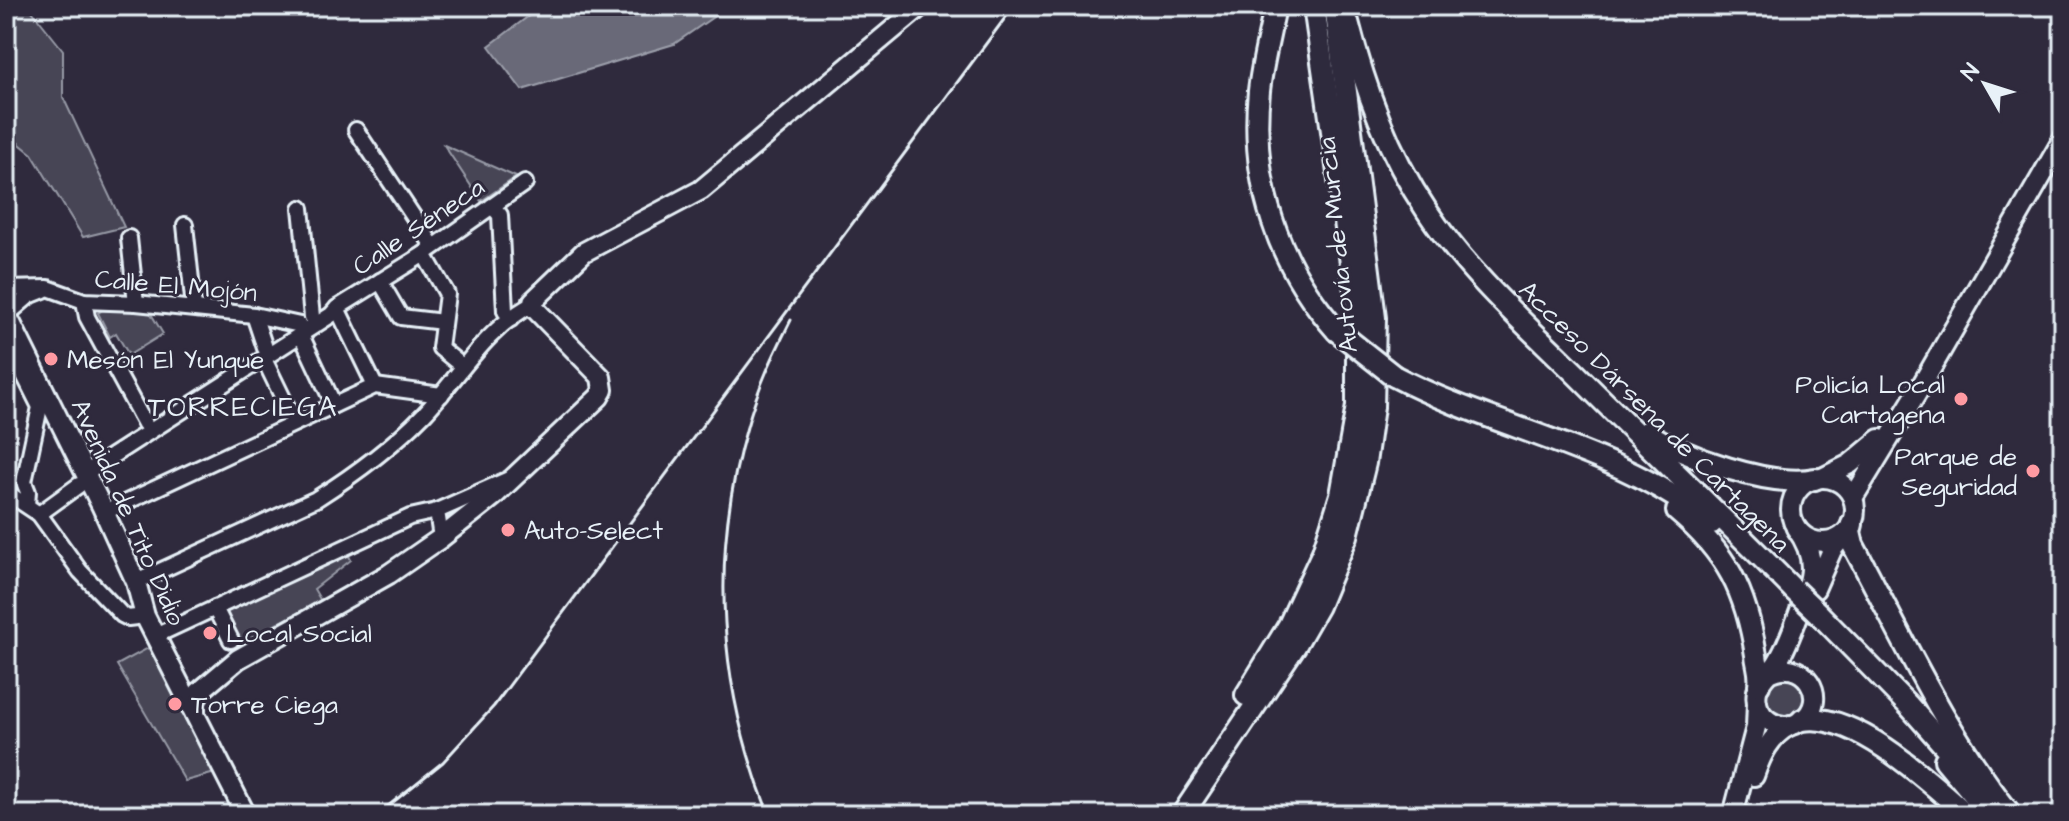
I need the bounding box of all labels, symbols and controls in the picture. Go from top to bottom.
north arrow [1945,44,2025,124]
text: N [1954,57,1987,87]
street label: Autovía de Murcia [1309,135,1367,354]
street label: Calle Séneca [346,169,492,284]
street label: Calle El Mojón [93,261,258,311]
street label: Acceso Dársena de Cartagena [1509,273,1798,562]
place label: Mesón El Yunque [67,342,264,378]
marker: Mesón El Yunque [42,350,60,368]
place label: Policía Local Cartagena [1795,367,1945,435]
district label: TORRECIEGA [148,388,338,427]
marker: Policía Local Cartagena [1952,390,1970,408]
street label: Avenida de Tito Didio [62,393,194,632]
place label: Parque de Seguridad [1894,439,2017,507]
marker: Parque de Seguridad [2024,462,2042,480]
place label: Auto-Select [524,513,663,549]
marker: Auto-Select [499,521,517,539]
place label: Local Social [226,616,372,652]
marker: Local Social [201,624,219,642]
place label: Torre Ciega [191,687,338,725]
marker: Torre Ciega [166,695,184,713]

